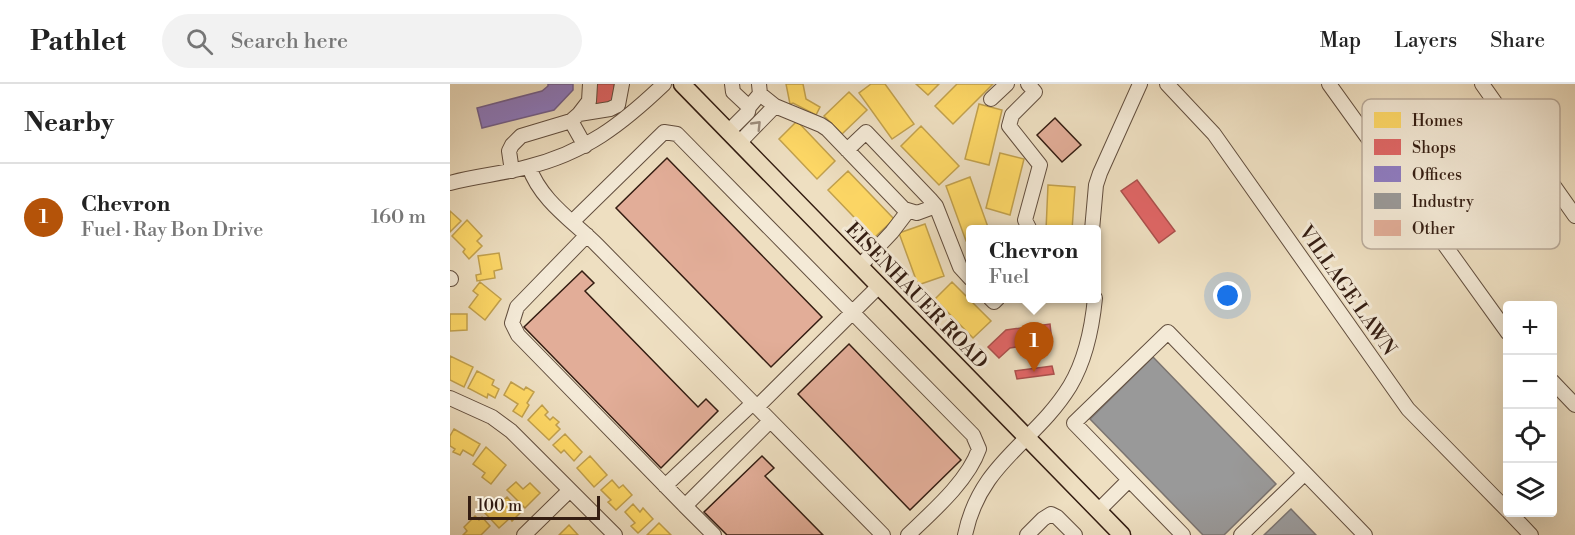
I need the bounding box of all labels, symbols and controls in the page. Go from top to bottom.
search box [162,14,582,68]
text: Pathlet [30,24,126,59]
icon: search [183,25,216,58]
text: Search here [231,28,348,55]
text: Map [1320,28,1361,54]
text: Layers [1394,28,1457,54]
text: Share [1490,28,1545,54]
legend [1362,99,1560,249]
text: Nearby [24,107,114,139]
text: Homes [1412,111,1463,131]
one-way arrow [750,121,761,131]
text: Shops [1412,138,1456,158]
text: Offices [1412,165,1462,185]
text: Chevron [81,191,170,218]
text: Industry [1412,192,1474,212]
text: 1 [39,205,48,230]
text: 160 m [371,205,426,230]
street label: EISENHAUER ROAD [839,217,992,375]
text: Fuel · Ray Bon Drive [81,218,263,243]
text: Other [1412,219,1455,239]
street label: VILLAGE LAWN [1292,220,1401,361]
popup [966,225,1101,303]
text: Chevron [989,238,1078,265]
text: Fuel [989,265,1029,290]
your location [1213,281,1242,310]
map controls [1503,301,1557,517]
button: + [1503,301,1557,355]
pin: 1 [1014,322,1054,372]
button: − [1503,355,1557,409]
button: locate [1503,409,1557,463]
button: layers [1503,463,1557,517]
scale bar [468,493,600,520]
text: 100 m [477,496,522,516]

